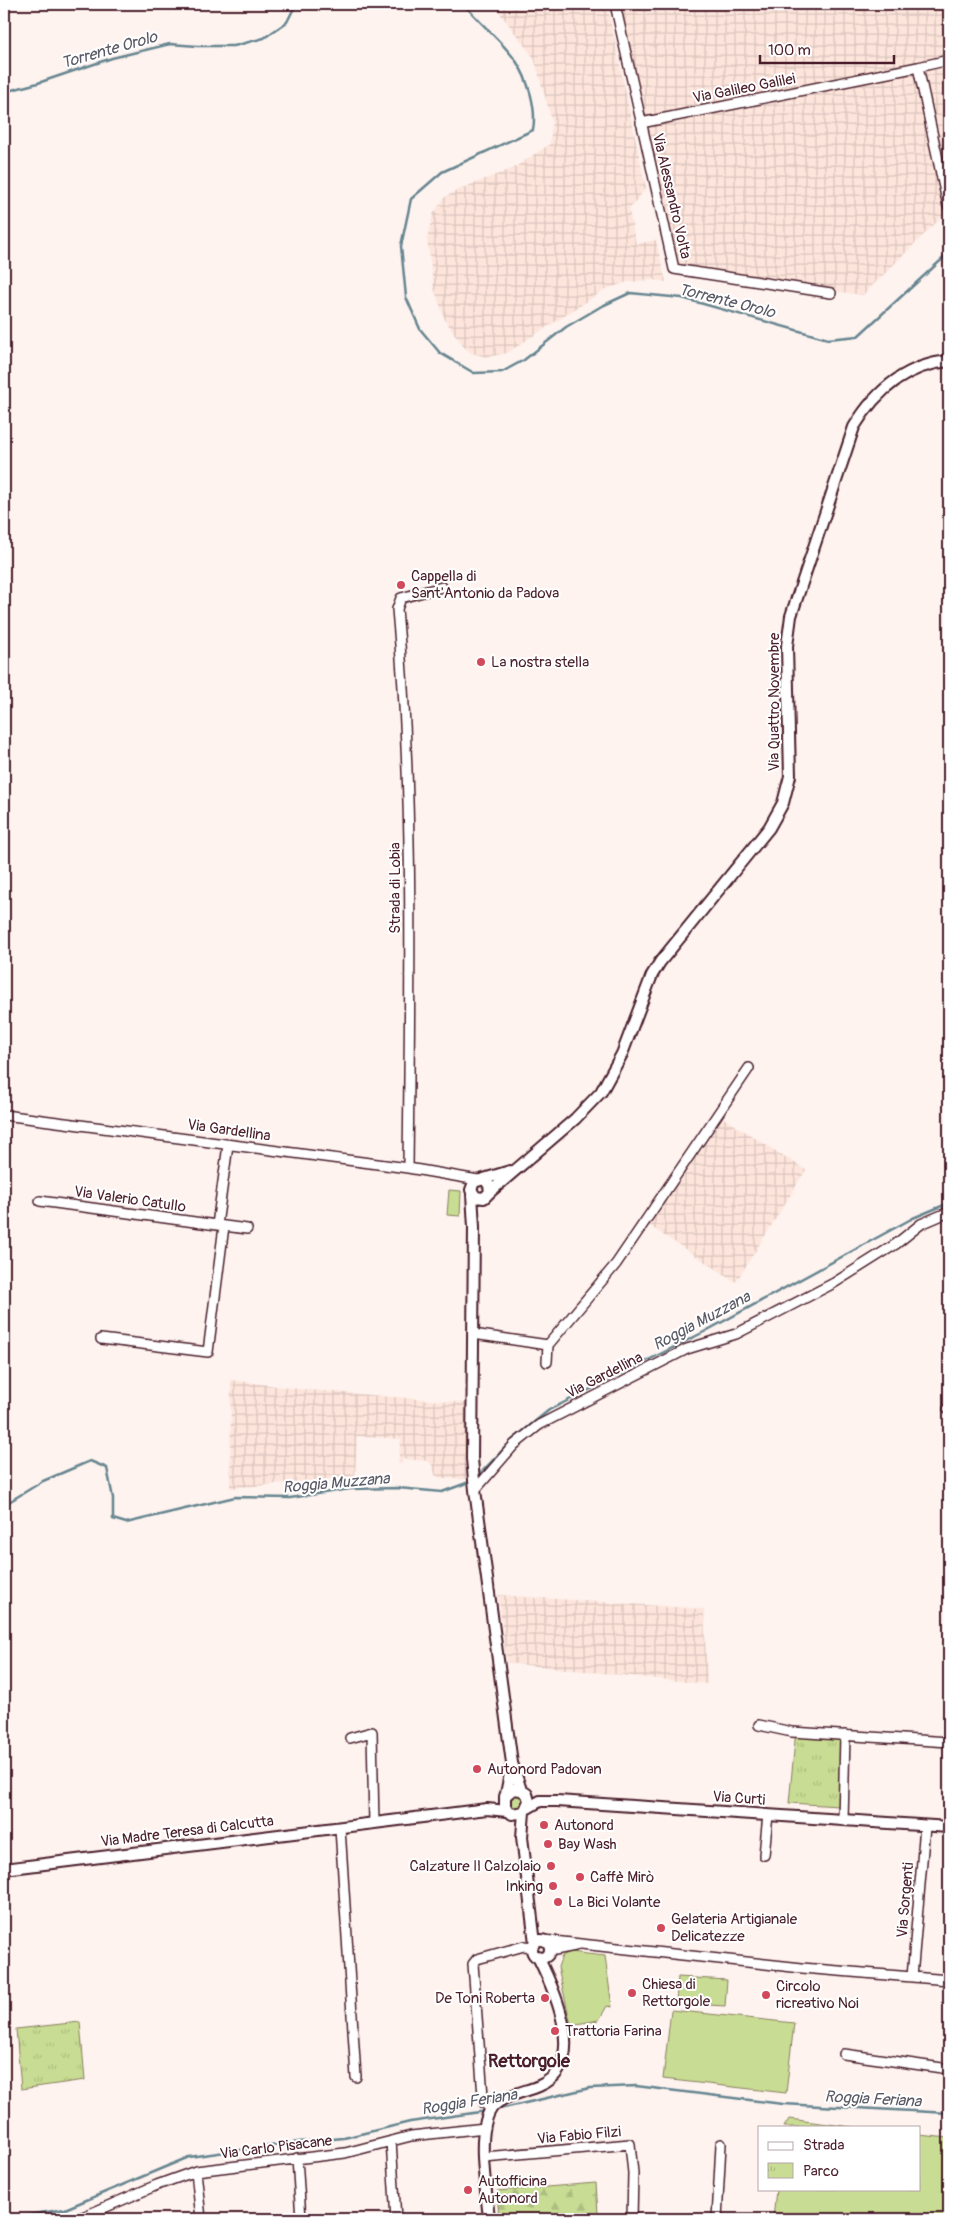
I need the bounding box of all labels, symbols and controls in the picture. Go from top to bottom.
water label: Torrente Orolo [59,26,161,73]
scale bar [760,32,894,64]
text: 100 m [768,41,811,60]
street label: Via Galileo Galilei [691,69,797,108]
street label: Via Alessandro Volta [648,131,695,261]
water label: Torrente Orolo [676,279,778,323]
place label: Cappella di Sant'Antonio da Padova [411,567,559,603]
marker: Cappella di Sant'Antonio da Padova [395,579,407,591]
street label: Via Quattro Novembre [765,632,784,771]
place label: La nostra stella [491,653,589,672]
marker: La nostra stella [475,656,487,668]
street label: Strada di Lobia [386,842,405,934]
street label: Via Gardellina [186,1115,272,1146]
street label: Via Valerio Catullo [73,1182,187,1217]
water label: Roggia Muzzana [649,1286,755,1355]
street label: Via Gardellina [563,1348,646,1403]
water label: Roggia Muzzana [282,1468,392,1498]
place label: Autonord Padovan [487,1760,602,1779]
marker: Autonord Padovan [471,1763,483,1775]
street label: Via Curti [712,1787,766,1810]
street label: Via Madre Teresa di Calcutta [99,1811,275,1852]
place label: Autonord [554,1816,614,1835]
marker: Autonord [538,1819,550,1831]
place label: Bay Wash [558,1835,617,1854]
marker: Bay Wash [542,1838,554,1850]
place label: Calzature Il Calzolaio [410,1857,541,1876]
marker: Calzature Il Calzolaio [545,1860,557,1872]
street label: Via Sorgenti [893,1861,918,1939]
place label: Caffè Mirò [590,1868,654,1887]
marker: Caffè Mirò [574,1871,586,1883]
place label: Inking [505,1877,543,1896]
marker: Inking [547,1880,559,1892]
place label: La Bici Volante [568,1893,661,1912]
marker: La Bici Volante [552,1896,564,1908]
place label: Gelateria Artigianale Delicatezze [671,1910,798,1946]
marker: Gelateria Artigianale Delicatezze [655,1922,667,1934]
place label: Chiesa di Rettorgole [642,1975,711,2011]
place label: Circolo ricreativo Noi [776,1977,859,2013]
marker: Chiesa di Rettorgole [626,1987,638,1999]
place label: De Toni Roberta [435,1989,535,2008]
marker: Circolo ricreativo Noi [760,1989,772,2001]
marker: De Toni Roberta [539,1992,551,2004]
place label: Trattoria Farina [565,2022,662,2041]
marker: Trattoria Farina [549,2025,561,2037]
district label: Rettorgole [488,2050,571,2073]
water label: Roggia Feriana [420,2084,520,2119]
water label: Roggia Feriana [824,2086,923,2112]
street label: Via Fabio Filzi [536,2122,622,2149]
legend [758,2126,920,2190]
street label: Via Carlo Pisacane [219,2131,334,2164]
text: Strada [803,2136,844,2155]
text: Parco [803,2162,839,2181]
place label: Autofficina Autonord [478,2172,547,2208]
marker: Autofficina Autonord [462,2184,474,2196]

